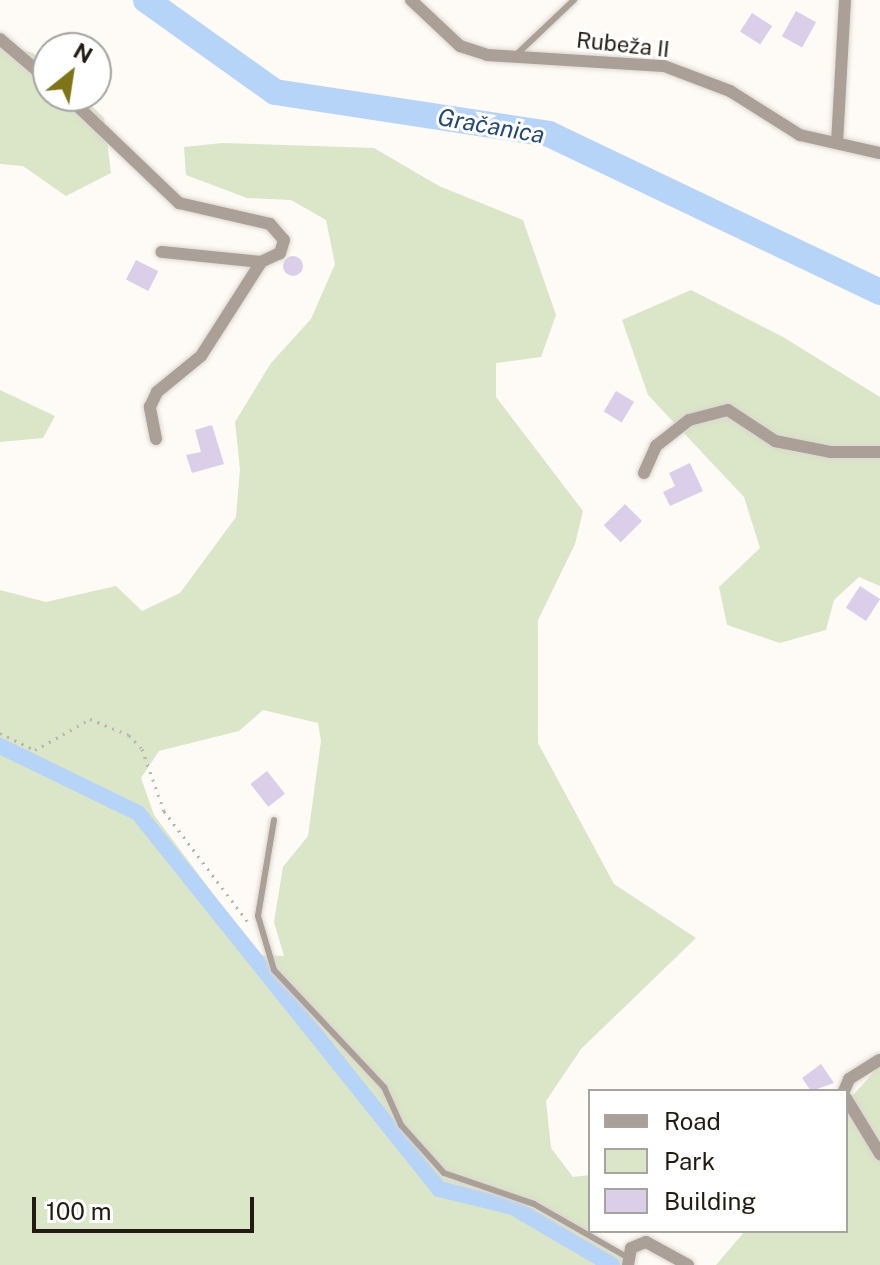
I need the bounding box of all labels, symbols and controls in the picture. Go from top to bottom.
street label: Rubeža II [575,27,671,63]
north arrow [32,32,112,112]
text: N [69,37,97,69]
water label: Gračanica [435,102,547,150]
legend [588,1089,848,1233]
text: Road [664,1107,721,1135]
text: Park [664,1147,715,1175]
scale bar [36,1181,258,1231]
text: Building [664,1187,756,1215]
text: 100 m [46,1197,112,1225]

